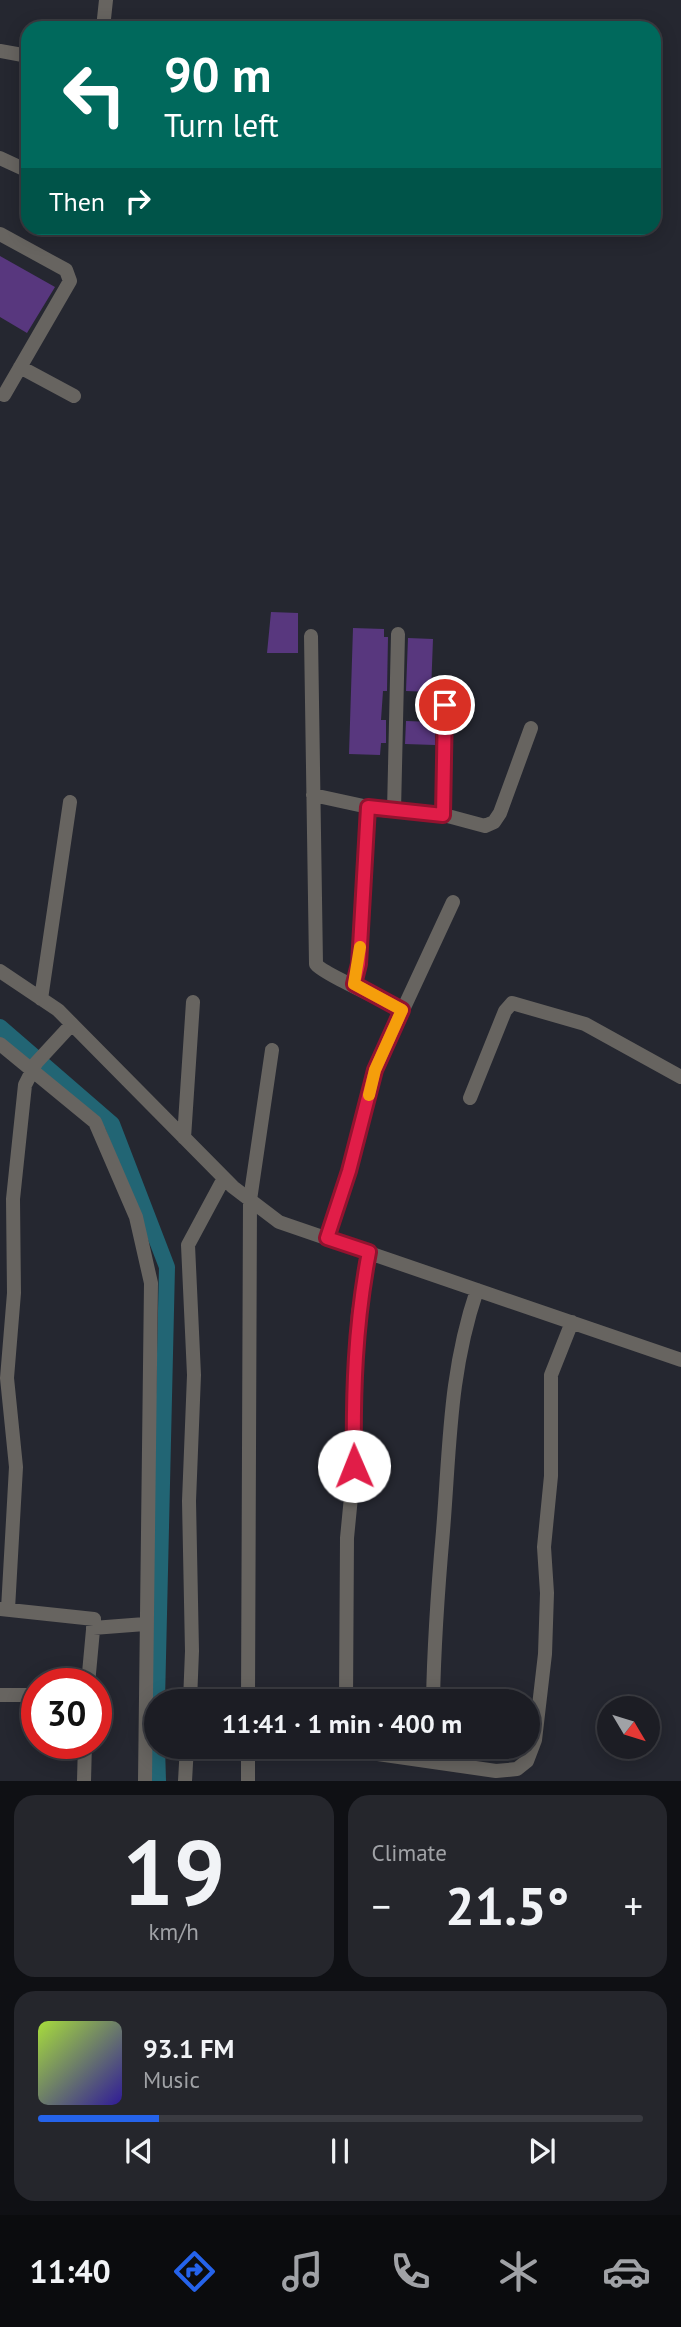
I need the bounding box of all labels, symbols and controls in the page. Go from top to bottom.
text: 90 m [164,42,271,106]
icon: left [49,49,140,140]
text: Turn left [164,104,279,146]
icon: right [119,182,157,220]
text: Then [49,185,105,218]
pin [415,675,475,735]
icon: arrive [426,686,464,724]
position arrow [317,1429,391,1503]
speed limit sign: 30 [21,1668,112,1759]
north arrow [597,1696,660,1759]
map controls [597,1696,660,1759]
text: 11:41 · 1 min · 400 m [222,1707,462,1740]
text: 19 [122,1812,225,1930]
text: Climate [372,1838,447,1867]
text: 21.5° [445,1872,569,1939]
text: − [372,1881,391,1930]
text: + [624,1881,643,1930]
text: km/h [149,1917,199,1946]
text: 93.1 FM [143,2032,234,2065]
text: Music [143,2065,200,2094]
icon: previous [120,2132,158,2170]
icon: pause [321,2132,359,2170]
icon: next [523,2132,561,2170]
icon: directions [170,2247,219,2296]
icon: music [278,2247,327,2296]
icon: phone [386,2247,435,2296]
icon: climate [494,2247,543,2296]
icon: car [602,2247,651,2296]
text: 11:40 [30,2250,111,2292]

